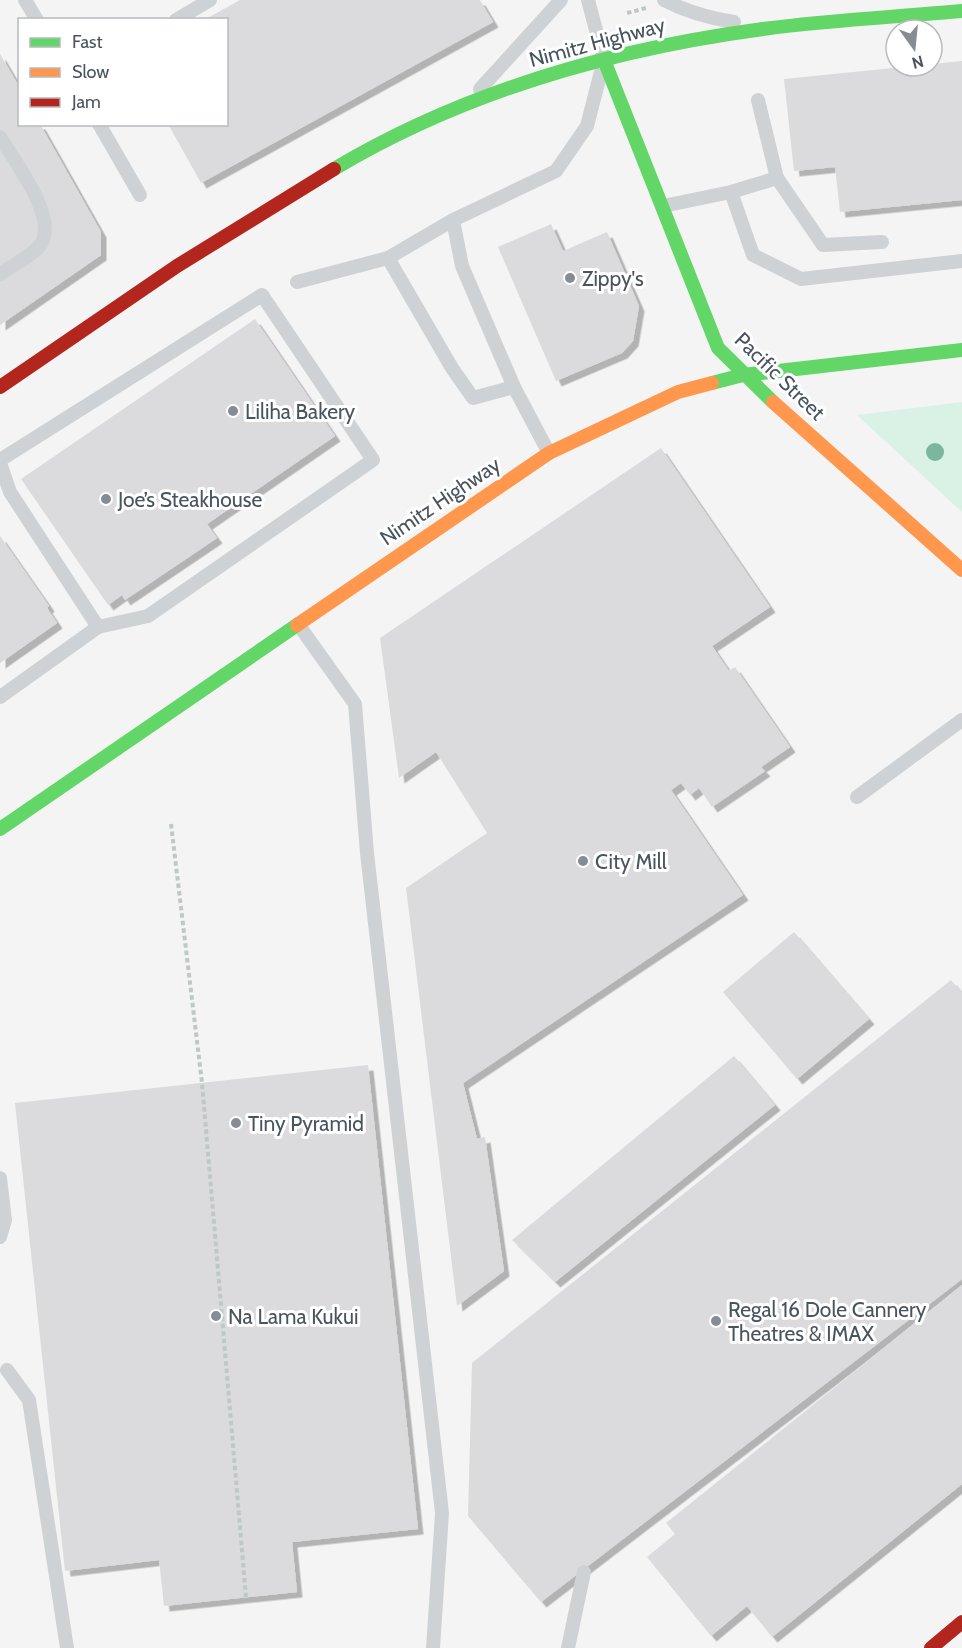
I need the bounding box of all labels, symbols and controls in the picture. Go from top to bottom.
street label: Nimitz Highway [526,12,668,72]
legend [18,18,228,126]
north arrow [884,18,944,78]
text: Fast [72,31,103,53]
text: N [910,51,926,73]
text: Slow [72,61,109,83]
text: Jam [71,91,101,113]
place label: Zippy's [582,266,644,291]
marker: Zippy's [563,271,577,285]
street label: Pacific Street [730,327,830,425]
place label: Liliha Bakery [245,399,356,424]
marker: Liliha Bakery [226,404,240,418]
street label: Nimitz Highway [375,451,505,550]
place label: Joe’s Steakhouse [117,487,262,512]
marker: Joe’s Steakhouse [99,492,113,506]
place label: City Mill [595,849,667,874]
marker: City Mill [576,854,590,868]
place label: Tiny Pyramid [248,1111,364,1136]
marker: Tiny Pyramid [229,1116,243,1130]
place label: Regal 16 Dole Cannery Theatres & IMAX [728,1297,927,1346]
place label: Na Lama Kukui [228,1304,358,1329]
marker: Na Lama Kukui [209,1309,223,1323]
marker: Regal 16 Dole Cannery Theatres & IMAX [709,1314,723,1328]

